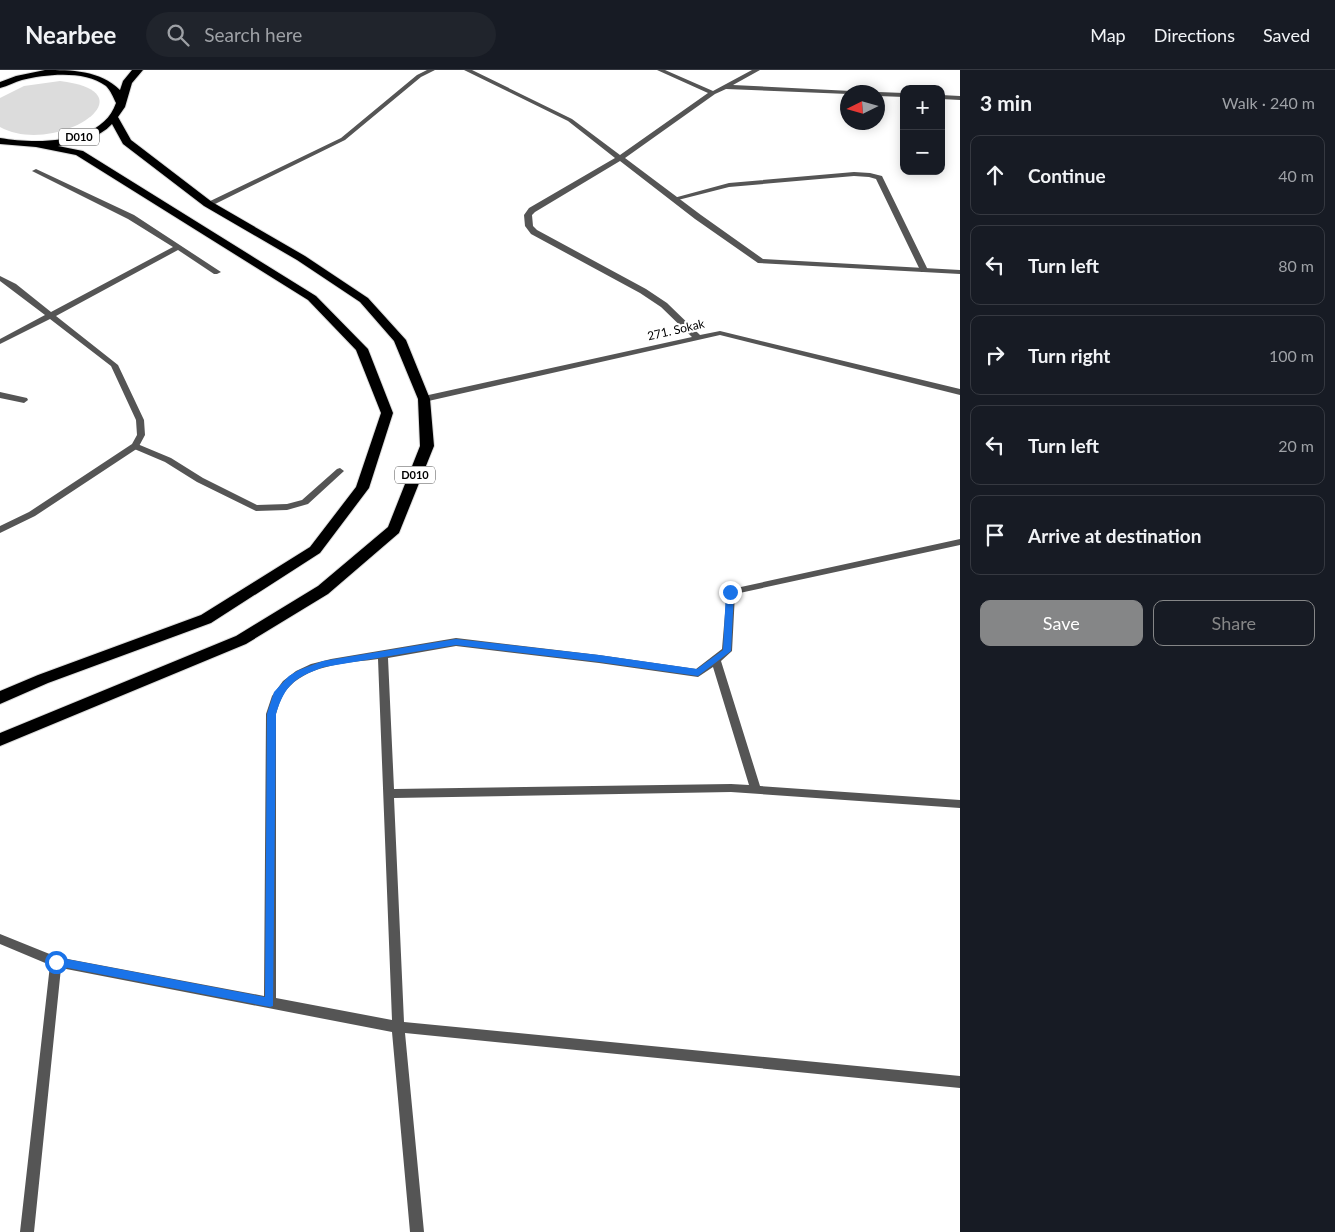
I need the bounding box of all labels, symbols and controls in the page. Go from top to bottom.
search box [146,12,496,57]
text: Nearbee [25,20,116,49]
icon: search [164,21,192,49]
text: Search here [204,23,302,46]
text: Map [1090,24,1126,46]
text: Directions [1154,24,1235,46]
text: Saved [1263,24,1310,46]
north arrow [840,85,885,130]
map controls [900,85,945,175]
button: + [900,85,945,130]
text: 3 min [980,90,1032,115]
text: Walk · 240 m [1222,93,1315,112]
road number: D010 [59,128,99,146]
button: − [900,130,945,175]
icon: ahead [981,161,1009,189]
text: Continue [1028,164,1106,187]
text: 40 m [1278,166,1314,185]
icon: left [981,251,1009,279]
text: Turn left [1028,254,1099,277]
text: 80 m [1278,256,1314,275]
street label: 271. Sokak [646,315,707,343]
icon: right [981,341,1009,369]
text: Turn right [1028,344,1110,367]
text: 100 m [1269,346,1314,365]
icon: left [981,431,1009,459]
text: Turn left [1028,434,1099,457]
text: 20 m [1278,436,1314,455]
road number: D010 [395,466,435,484]
icon: arrive [981,521,1009,549]
text: Arrive at destination [1028,524,1201,547]
route end [719,581,742,604]
button: Save [980,600,1143,646]
button: Share [1153,600,1315,646]
route start [45,951,68,974]

